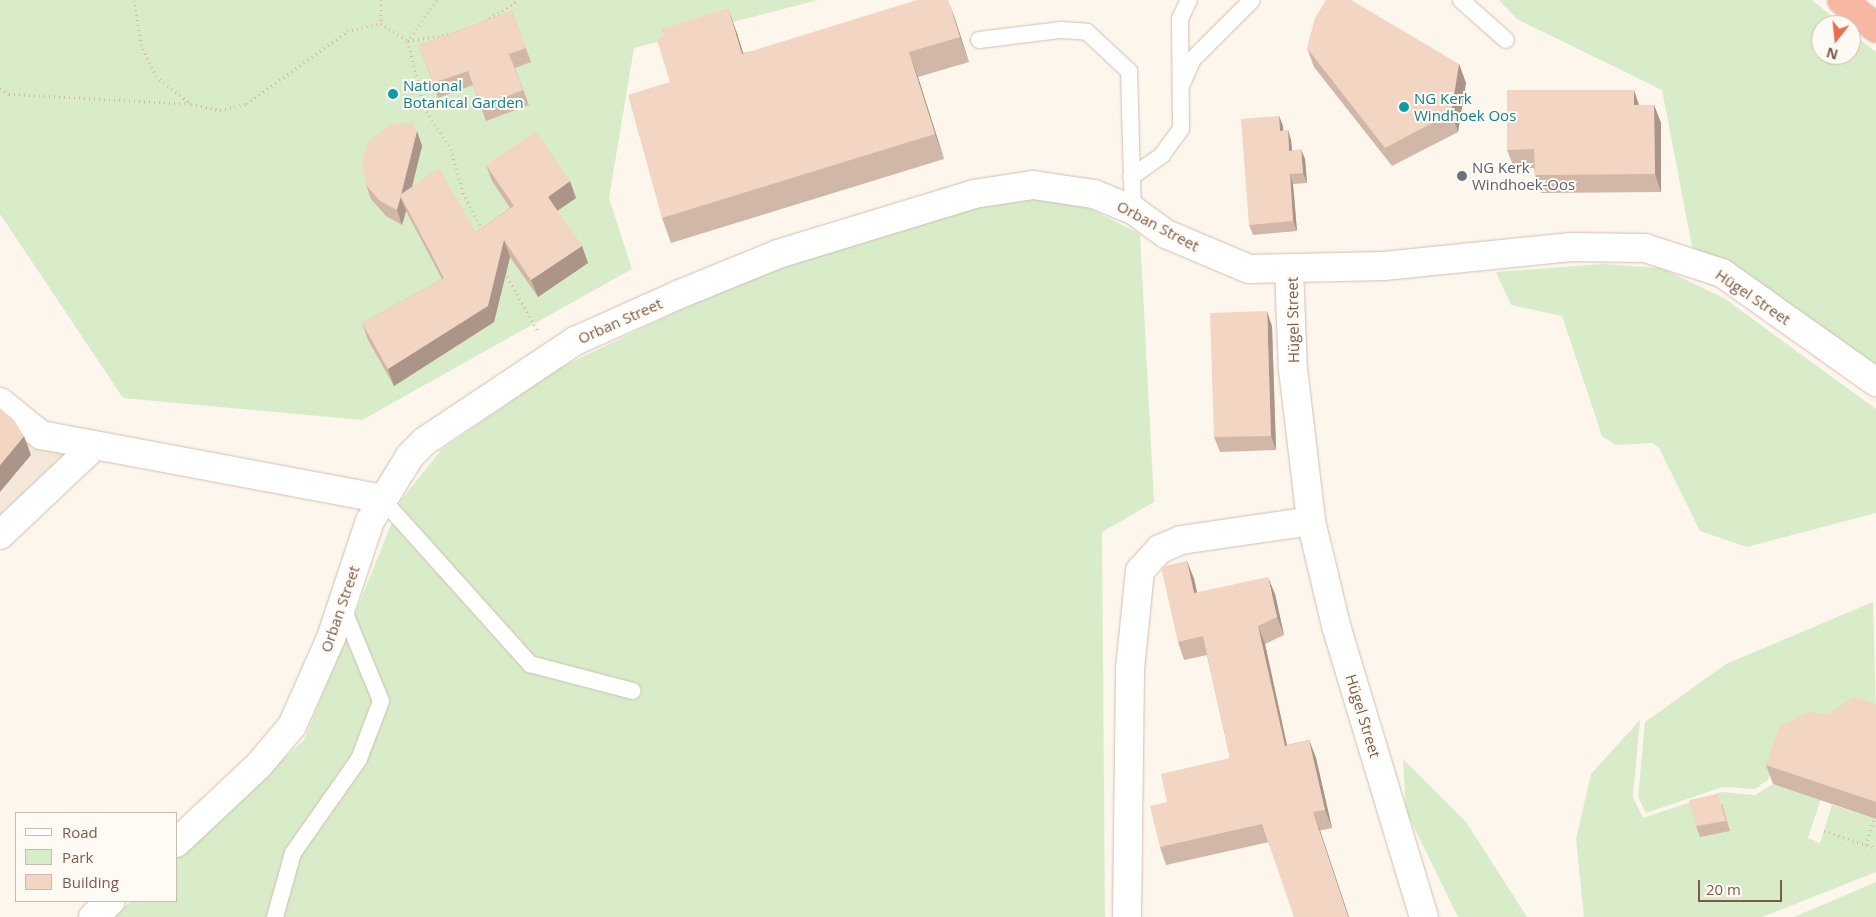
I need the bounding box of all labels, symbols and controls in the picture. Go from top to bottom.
north arrow [1811,15,1861,65]
text: N [1824,43,1840,65]
place label: National Botanical Garden [403,76,524,111]
marker: National Botanical Garden [387,88,399,100]
place label: NG Kerk Windhoek Oos [1414,89,1516,124]
marker: NG Kerk Windhoek Oos [1398,101,1410,113]
place label: NG Kerk Windhoek-Oos [1472,158,1575,193]
marker: NG Kerk Windhoek-Oos [1456,170,1468,182]
street label: Orban Street [1114,197,1202,255]
street label: Hügel Street [1712,265,1794,329]
street label: Hügel Street [1283,277,1303,363]
street label: Orban Street [575,294,665,348]
street label: Orban Street [317,563,363,655]
street label: Hügel Street [1342,672,1384,760]
legend [15,812,178,902]
text: Road [62,822,98,842]
text: Park [62,847,93,867]
scale bar [1701,870,1785,902]
text: Building [62,872,119,892]
text: 20 m [1706,879,1741,899]

